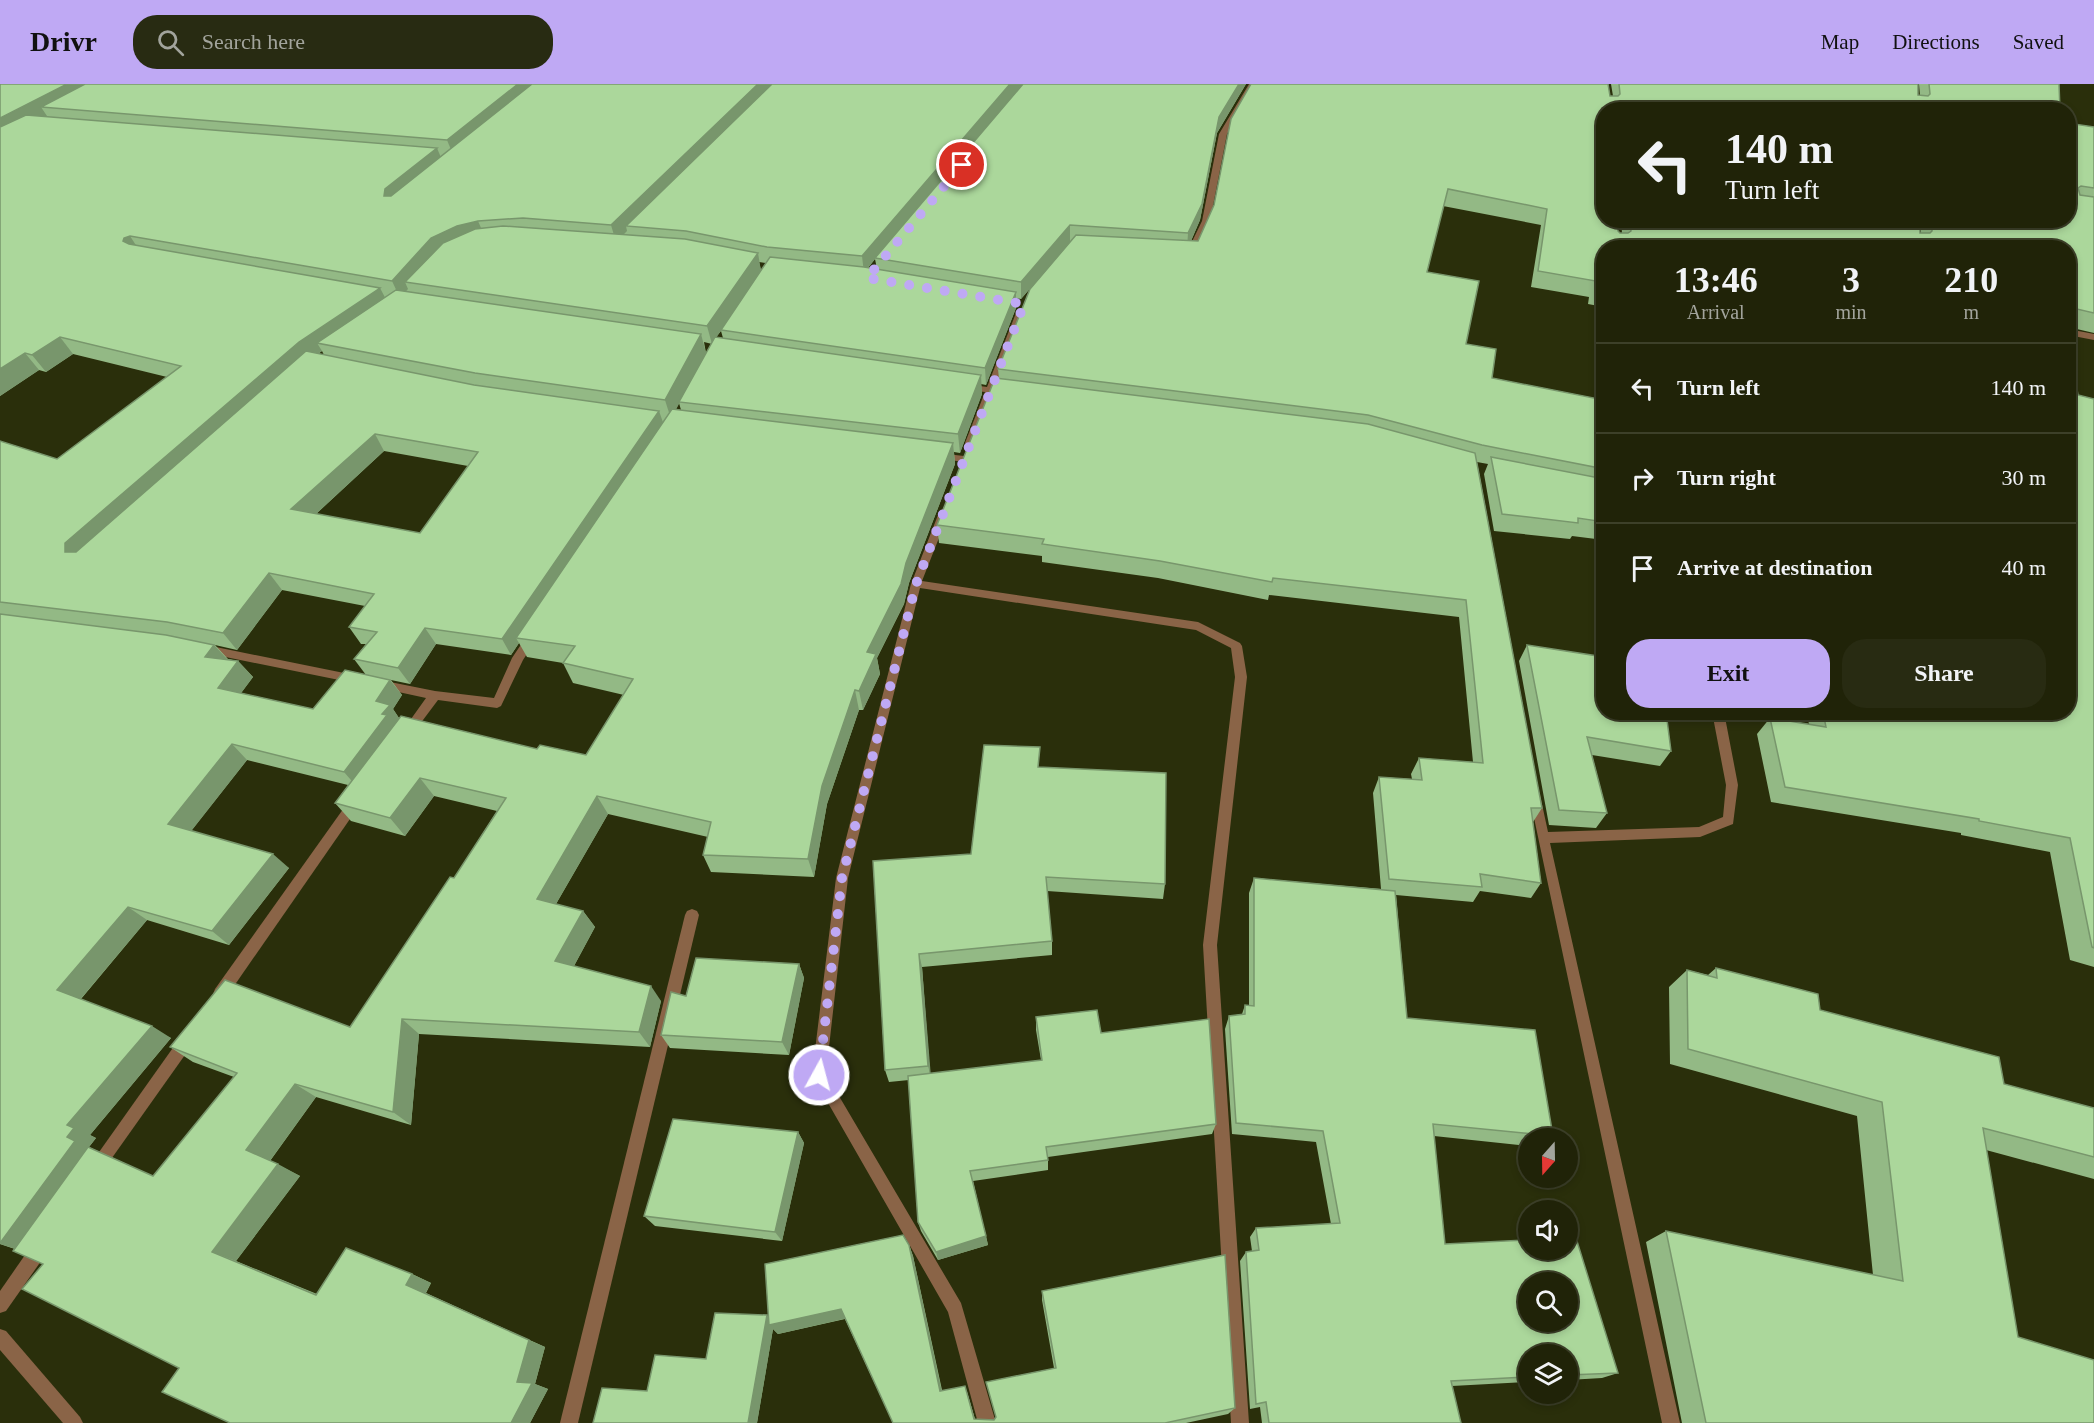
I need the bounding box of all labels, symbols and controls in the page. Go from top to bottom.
search box [133,15,553,69]
text: Drivr [30,26,97,57]
icon: search [154,26,187,59]
text: Search here [202,29,305,54]
text: Map [1821,30,1859,54]
text: Directions [1892,30,1980,54]
text: Saved [2013,30,2064,54]
icon: left [1626,126,1704,204]
text: 140 m [1725,126,1834,172]
pin [936,139,987,190]
icon: arrive [945,148,978,181]
text: Turn left [1725,175,1819,205]
text: 13:46 [1674,260,1758,300]
text: 3 [1842,260,1860,300]
text: 210 [1944,260,1998,300]
text: Arrival [1687,301,1745,323]
text: min [1835,301,1867,323]
text: m [1964,301,1979,323]
icon: left [1626,372,1659,405]
text: Turn left [1677,375,1760,400]
text: 140 m [1990,375,2046,400]
icon: right [1626,462,1659,495]
text: Turn right [1677,465,1776,490]
text: 30 m [2001,465,2046,490]
icon: arrive [1626,552,1659,585]
text: Arrive at destination [1677,555,1873,580]
text: 40 m [2001,555,2046,580]
button: Exit [1626,639,1830,708]
button: Share [1842,639,2046,708]
position arrow [787,1043,851,1107]
north arrow [1518,1128,1578,1188]
map controls [1518,1128,1578,1404]
button: sound [1518,1200,1578,1260]
button: search [1518,1272,1578,1332]
button: layers [1518,1344,1578,1404]

